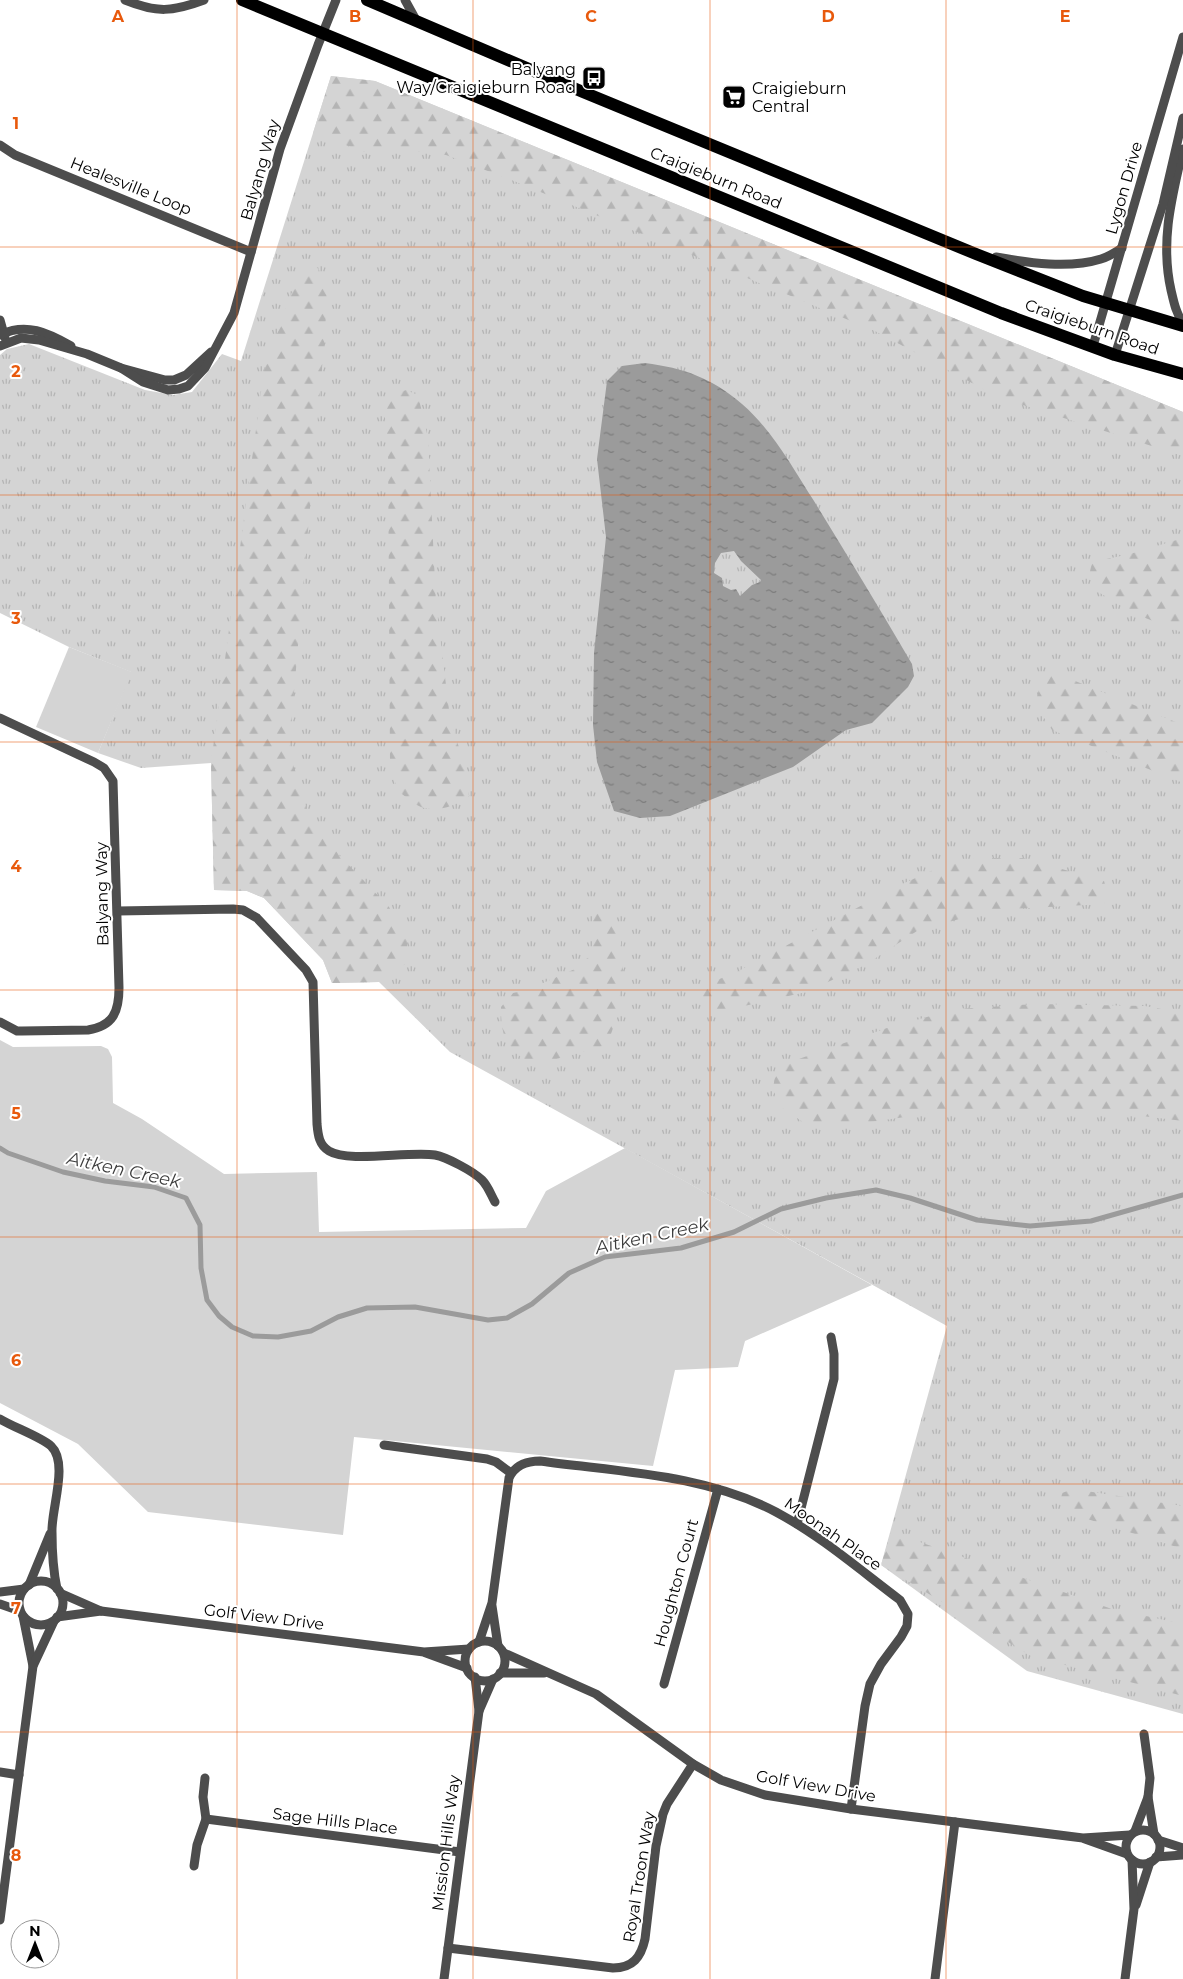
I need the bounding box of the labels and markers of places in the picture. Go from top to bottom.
place label: Balyang Way/Craigieburn Road [396,60,576,97]
bus stop icon: Balyang Way/Craigieburn Road [581,65,607,91]
place label: Craigieburn Central [752,79,847,116]
supermarket icon: Craigieburn Central [721,84,747,110]

